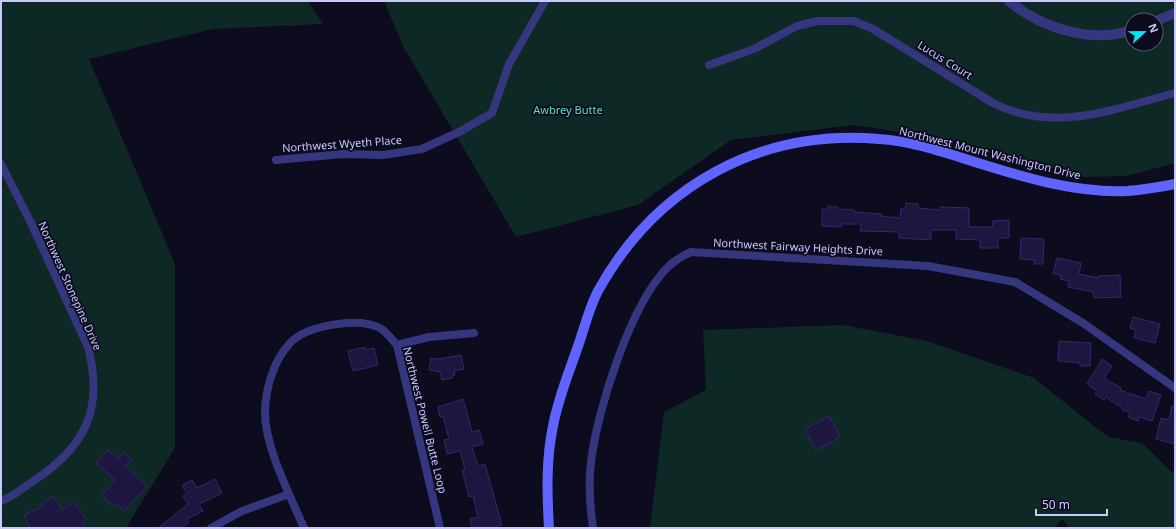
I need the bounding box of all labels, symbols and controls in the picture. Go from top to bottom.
north arrow [1124,12,1164,52]
text: N [1145,21,1162,35]
street label: Lucus Court [915,37,975,82]
park label: Awbrey Butte [533,102,603,117]
street label: Northwest Mount Washington Drive [898,123,1082,182]
street label: Northwest Wyeth Place [282,132,402,155]
street label: Northwest Stonepine Drive [35,219,106,353]
street label: Northwest Fairway Heights Drive [713,235,883,258]
street label: Northwest Powell Butte Loop [400,345,451,495]
scale bar [1036,491,1107,517]
text: 50 m [1042,496,1070,513]

